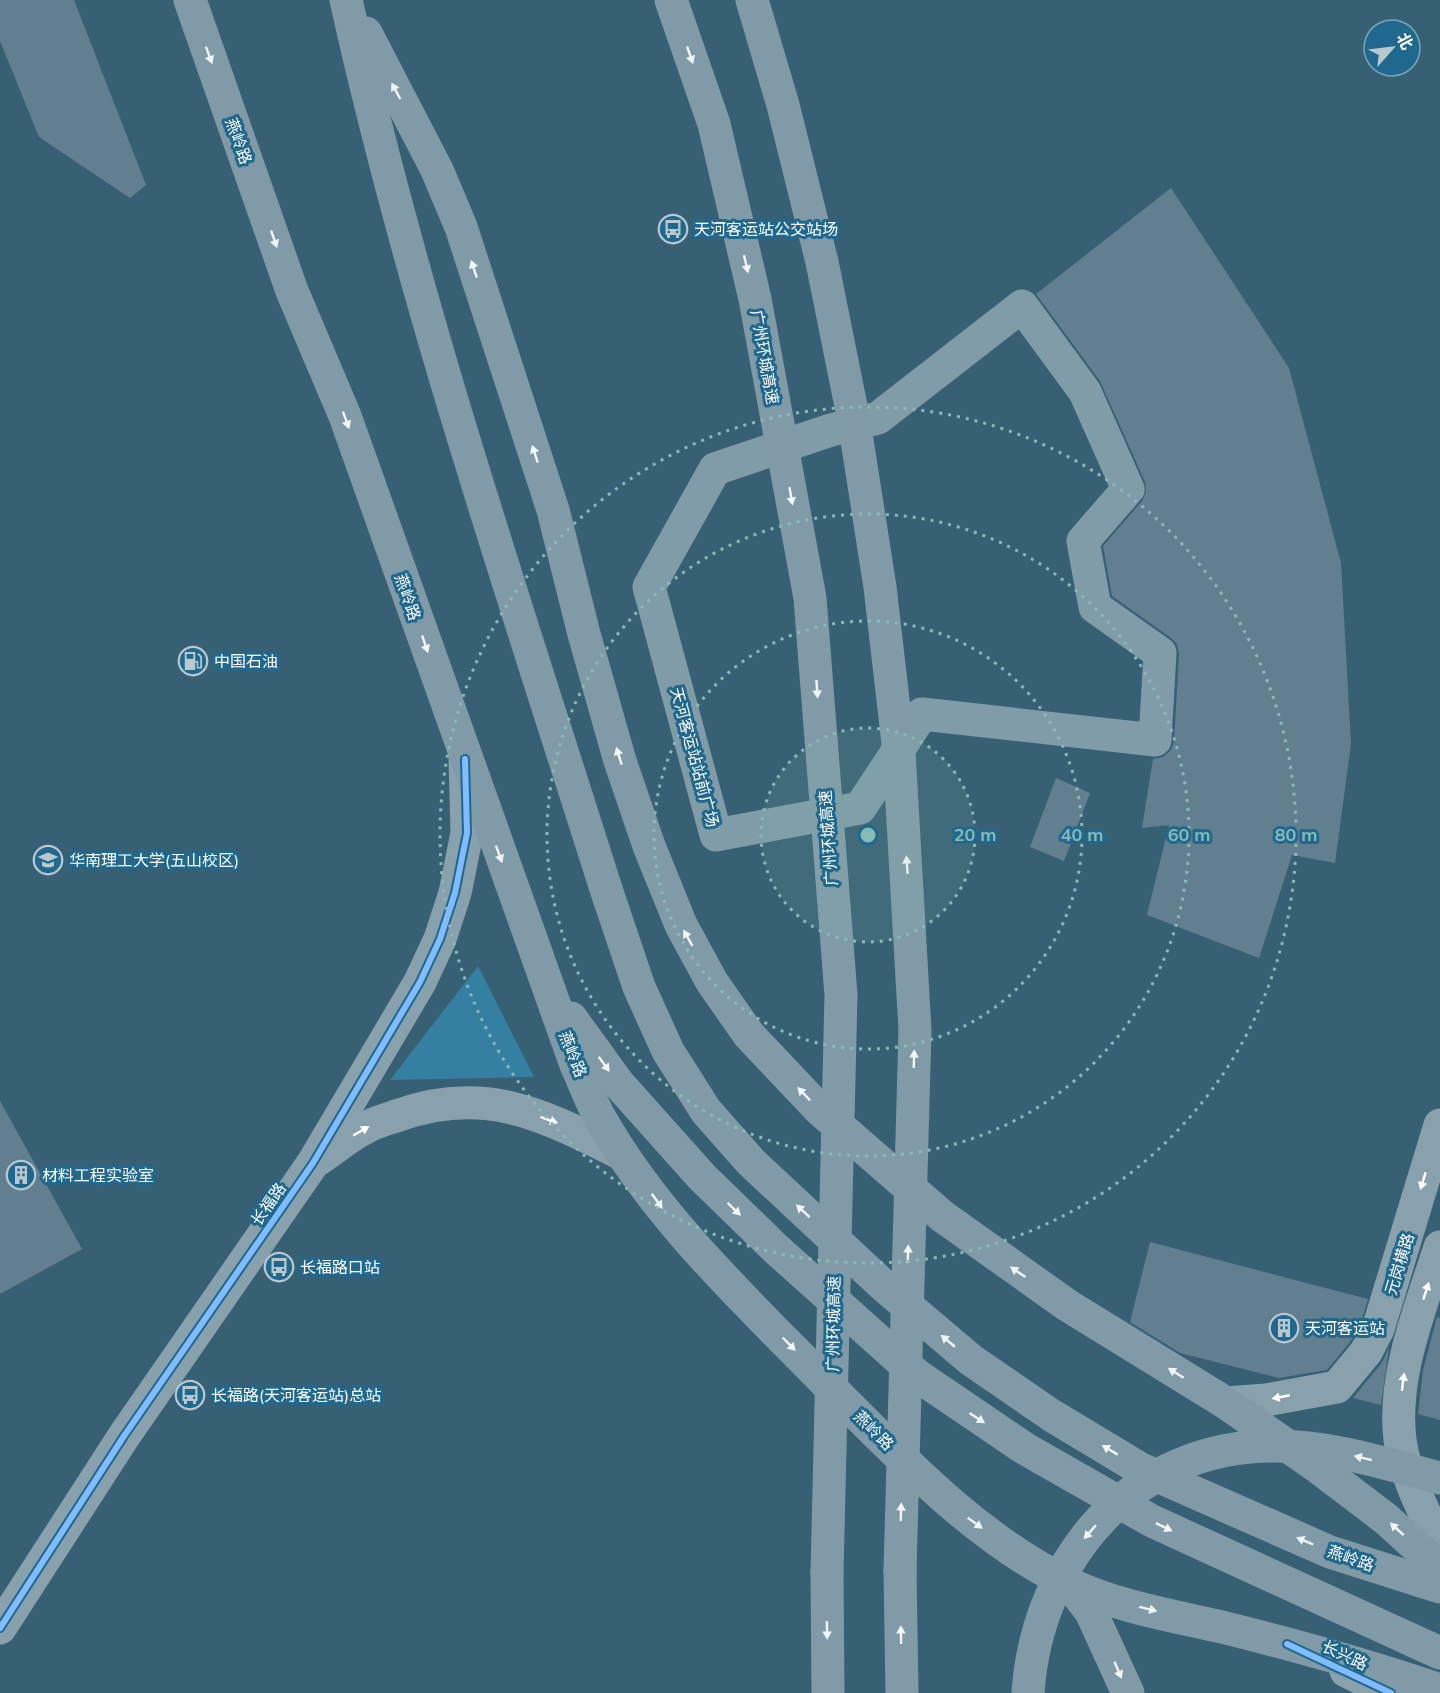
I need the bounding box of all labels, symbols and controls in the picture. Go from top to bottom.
north arrow [1362,18,1422,78]
text: 北 [1393,29,1418,53]
one-way arrow [205,46,215,64]
one-way arrow [686,46,696,64]
one-way arrow [391,82,401,99]
street label: 燕岭路 [221,115,257,167]
bus stop icon: 天河客运站公交站场 [657,213,689,245]
place label: 天河客运站公交站场 [694,219,838,239]
one-way arrow [270,230,280,248]
one-way arrow [742,254,752,273]
one-way arrow [469,260,479,278]
street label: 广州环城高速 [747,308,783,406]
one-way arrow [342,411,351,429]
one-way arrow [530,445,539,463]
one-way arrow [787,487,796,506]
street label: 燕岭路 [391,571,425,623]
one-way arrow [420,635,430,653]
fuel station icon: 中国石油 [177,645,209,677]
place label: 中国石油 [214,651,278,671]
one-way arrow [812,680,822,699]
street label: 天河客运站站前广场 [667,685,723,829]
one-way arrow [614,747,623,765]
street label: 广州环城高速 [815,789,841,887]
text: 20 m [954,823,996,846]
text: 40 m [1061,823,1103,846]
text: 60 m [1168,823,1210,846]
text: 80 m [1275,823,1317,846]
centre of rings [858,825,878,845]
school or university icon: 华南理工大学(五山校区) [32,844,64,876]
one-way arrow [494,845,504,863]
place label: 华南理工大学(五山校区) [69,850,239,870]
one-way arrow [902,855,912,874]
one-way arrow [683,929,693,946]
street label: 燕岭路 [555,1028,591,1080]
one-way arrow [909,1050,919,1069]
one-way arrow [598,1056,610,1072]
one-way arrow [797,1087,811,1101]
one-way arrow [540,1115,558,1125]
one-way arrow [353,1126,370,1136]
building icon: 材料工程实验室 [5,1159,37,1191]
place label: 材料工程实验室 [42,1165,154,1185]
one-way arrow [1418,1173,1427,1191]
street label: 长福路 [246,1179,290,1229]
one-way arrow [651,1192,663,1208]
one-way arrow [727,1201,741,1215]
one-way arrow [796,1204,811,1218]
street label: 元岗横路 [1380,1230,1418,1298]
one-way arrow [903,1245,913,1264]
bus stop icon: 长福路口站 [263,1251,295,1283]
place label: 长福路口站 [300,1257,380,1277]
one-way arrow [1011,1266,1027,1278]
street label: 广州环城高速 [822,1276,844,1372]
one-way arrow [1422,1282,1431,1300]
building icon: 天河客运站 [1268,1312,1300,1344]
place label: 天河客运站 [1305,1318,1385,1338]
one-way arrow [941,1335,956,1348]
one-way arrow [781,1337,795,1351]
one-way arrow [1168,1367,1184,1378]
one-way arrow [1398,1372,1408,1391]
bus stop icon: 长福路(天河客运站)总站 [174,1379,206,1411]
place label: 长福路(天河客运站)总站 [211,1385,381,1405]
one-way arrow [1272,1393,1291,1402]
street label: 燕岭路 [850,1406,898,1454]
one-way arrow [969,1412,986,1423]
one-way arrow [1101,1445,1118,1455]
one-way arrow [1354,1453,1372,1463]
one-way arrow [897,1503,906,1522]
one-way arrow [967,1516,983,1529]
one-way arrow [1155,1522,1172,1531]
one-way arrow [1390,1523,1405,1536]
one-way arrow [1083,1524,1097,1539]
one-way arrow [1297,1537,1314,1546]
street label: 燕岭路 [1325,1541,1377,1575]
one-way arrow [1138,1605,1157,1615]
one-way arrow [823,1621,832,1640]
one-way arrow [896,1625,906,1644]
street label: 长兴路 [1319,1636,1371,1674]
one-way arrow [1114,1661,1123,1679]

